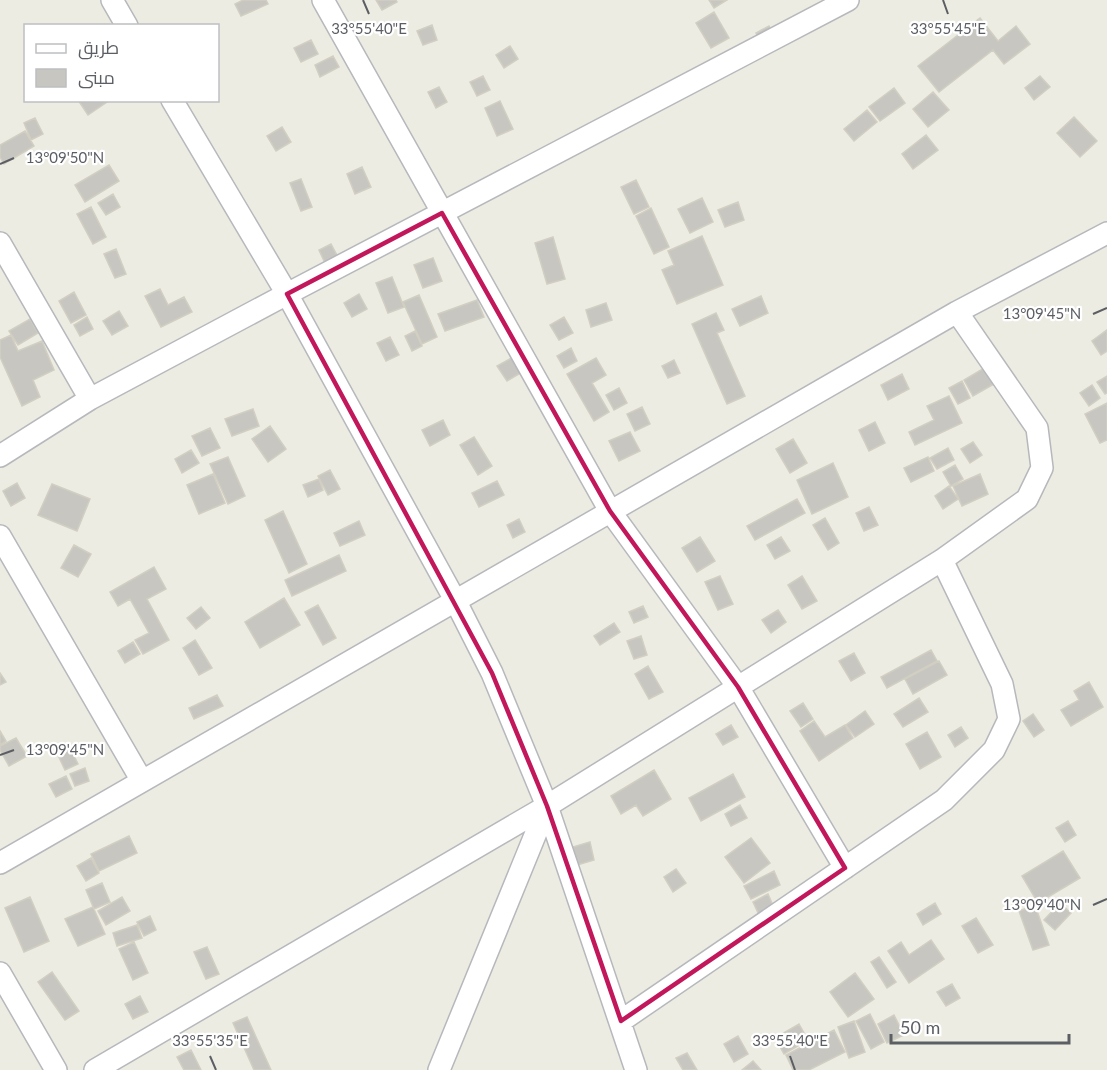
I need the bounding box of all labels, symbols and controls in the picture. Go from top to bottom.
text: 33°55'40"E [331,19,407,37]
text: 33°55'45"E [910,19,986,37]
legend [24,24,219,102]
text: طريق [78,36,119,60]
text: مبنى [78,66,115,89]
text: 13°09'50"N [26,148,104,166]
text: 13°09'45"N [1003,304,1081,322]
text: 13°09'45"N [26,740,104,758]
text: 13°09'40"N [1003,895,1081,913]
scale bar [891,1007,1070,1045]
text: 50 m [900,1016,940,1038]
text: 33°55'35"E [172,1031,248,1049]
text: 33°55'40"E [752,1031,828,1049]

